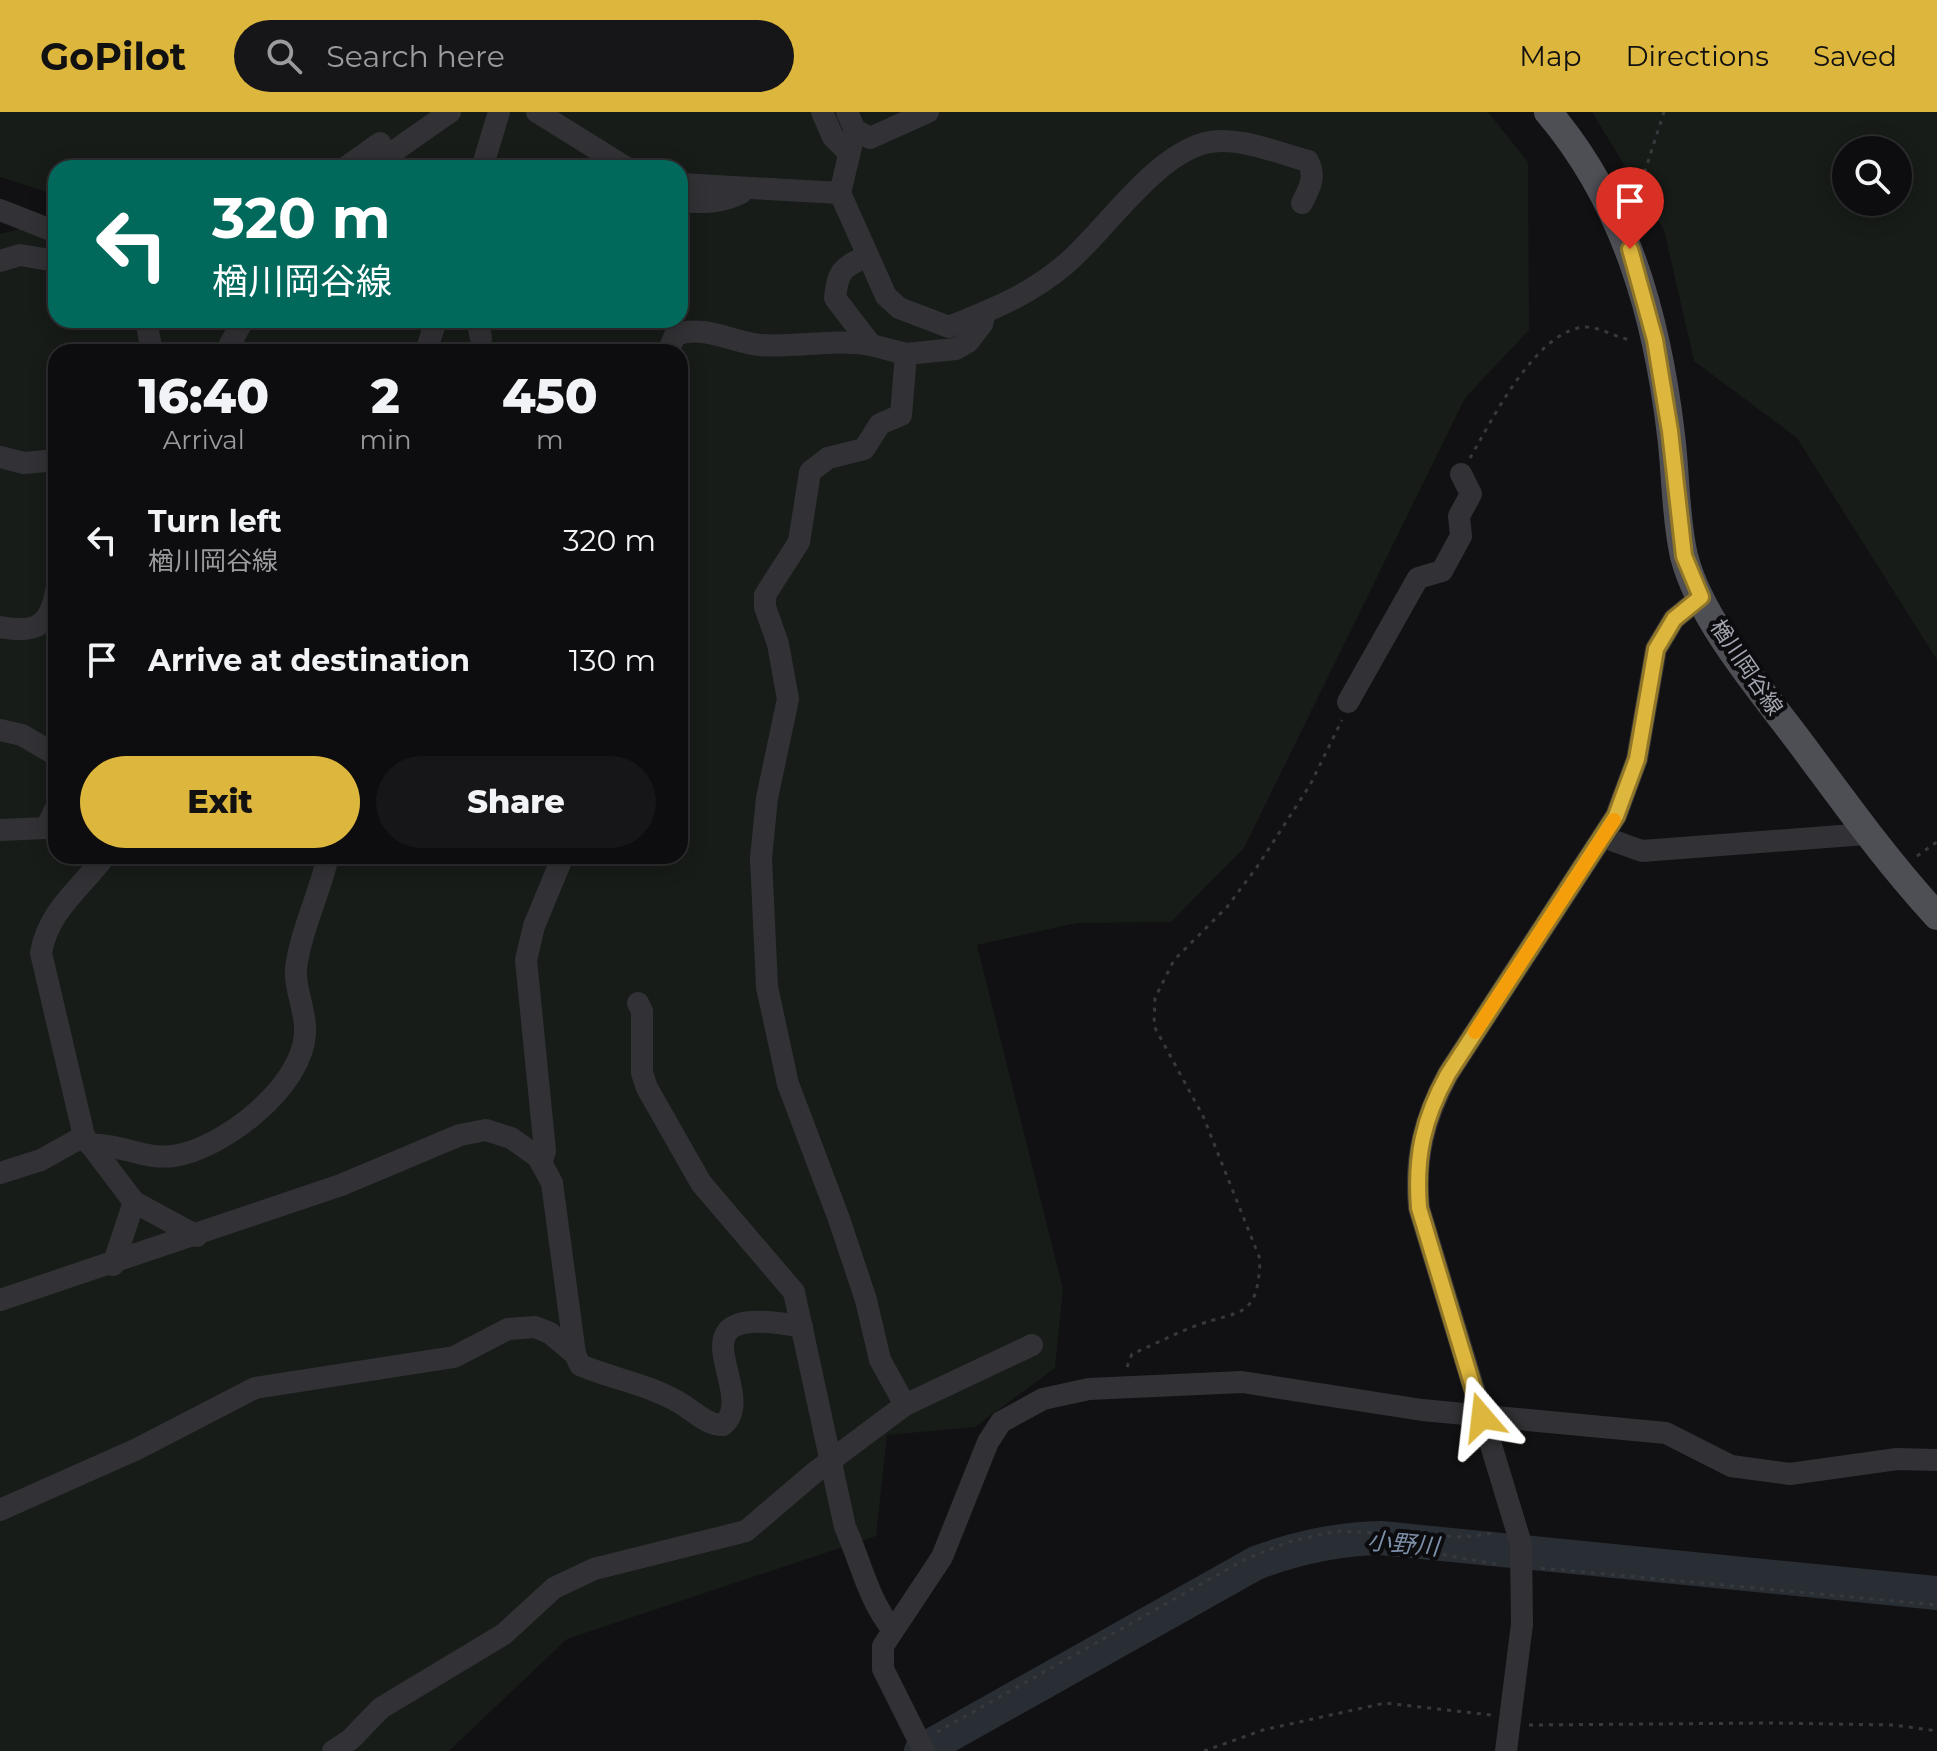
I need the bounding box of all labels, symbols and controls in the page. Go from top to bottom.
search box [234,20,794,92]
text: GoPilot [40,33,186,80]
icon: search [262,34,306,78]
text: Search here [326,38,505,75]
text: Map [1519,39,1581,73]
text: Directions [1625,39,1769,73]
text: Saved [1813,39,1897,73]
map controls [1832,136,1912,216]
button: search [1832,136,1912,216]
pin [1596,167,1664,249]
icon: arrive [1608,179,1652,223]
text: 320 m [212,184,391,252]
icon: left [80,192,184,296]
text: 楢川岡谷線 [212,259,392,303]
text: 16:40 [138,367,269,425]
text: 2 [371,367,400,425]
text: 450 [502,367,598,425]
text: Arrival [163,424,245,456]
text: min [359,424,412,456]
text: m [536,424,564,456]
text: Turn left [148,503,281,540]
icon: left [80,518,124,562]
text: 320 m [563,522,656,559]
text: 楢川岡谷線 [148,545,278,577]
street label: 楢川岡谷線 [1705,614,1789,720]
icon: arrive [80,638,124,682]
text: Arrive at destination [148,642,470,679]
text: 130 m [569,642,656,679]
button: Exit [80,756,360,848]
button: Share [376,756,656,848]
position arrow [1440,1375,1524,1459]
water label: 小野川 [1366,1526,1443,1561]

